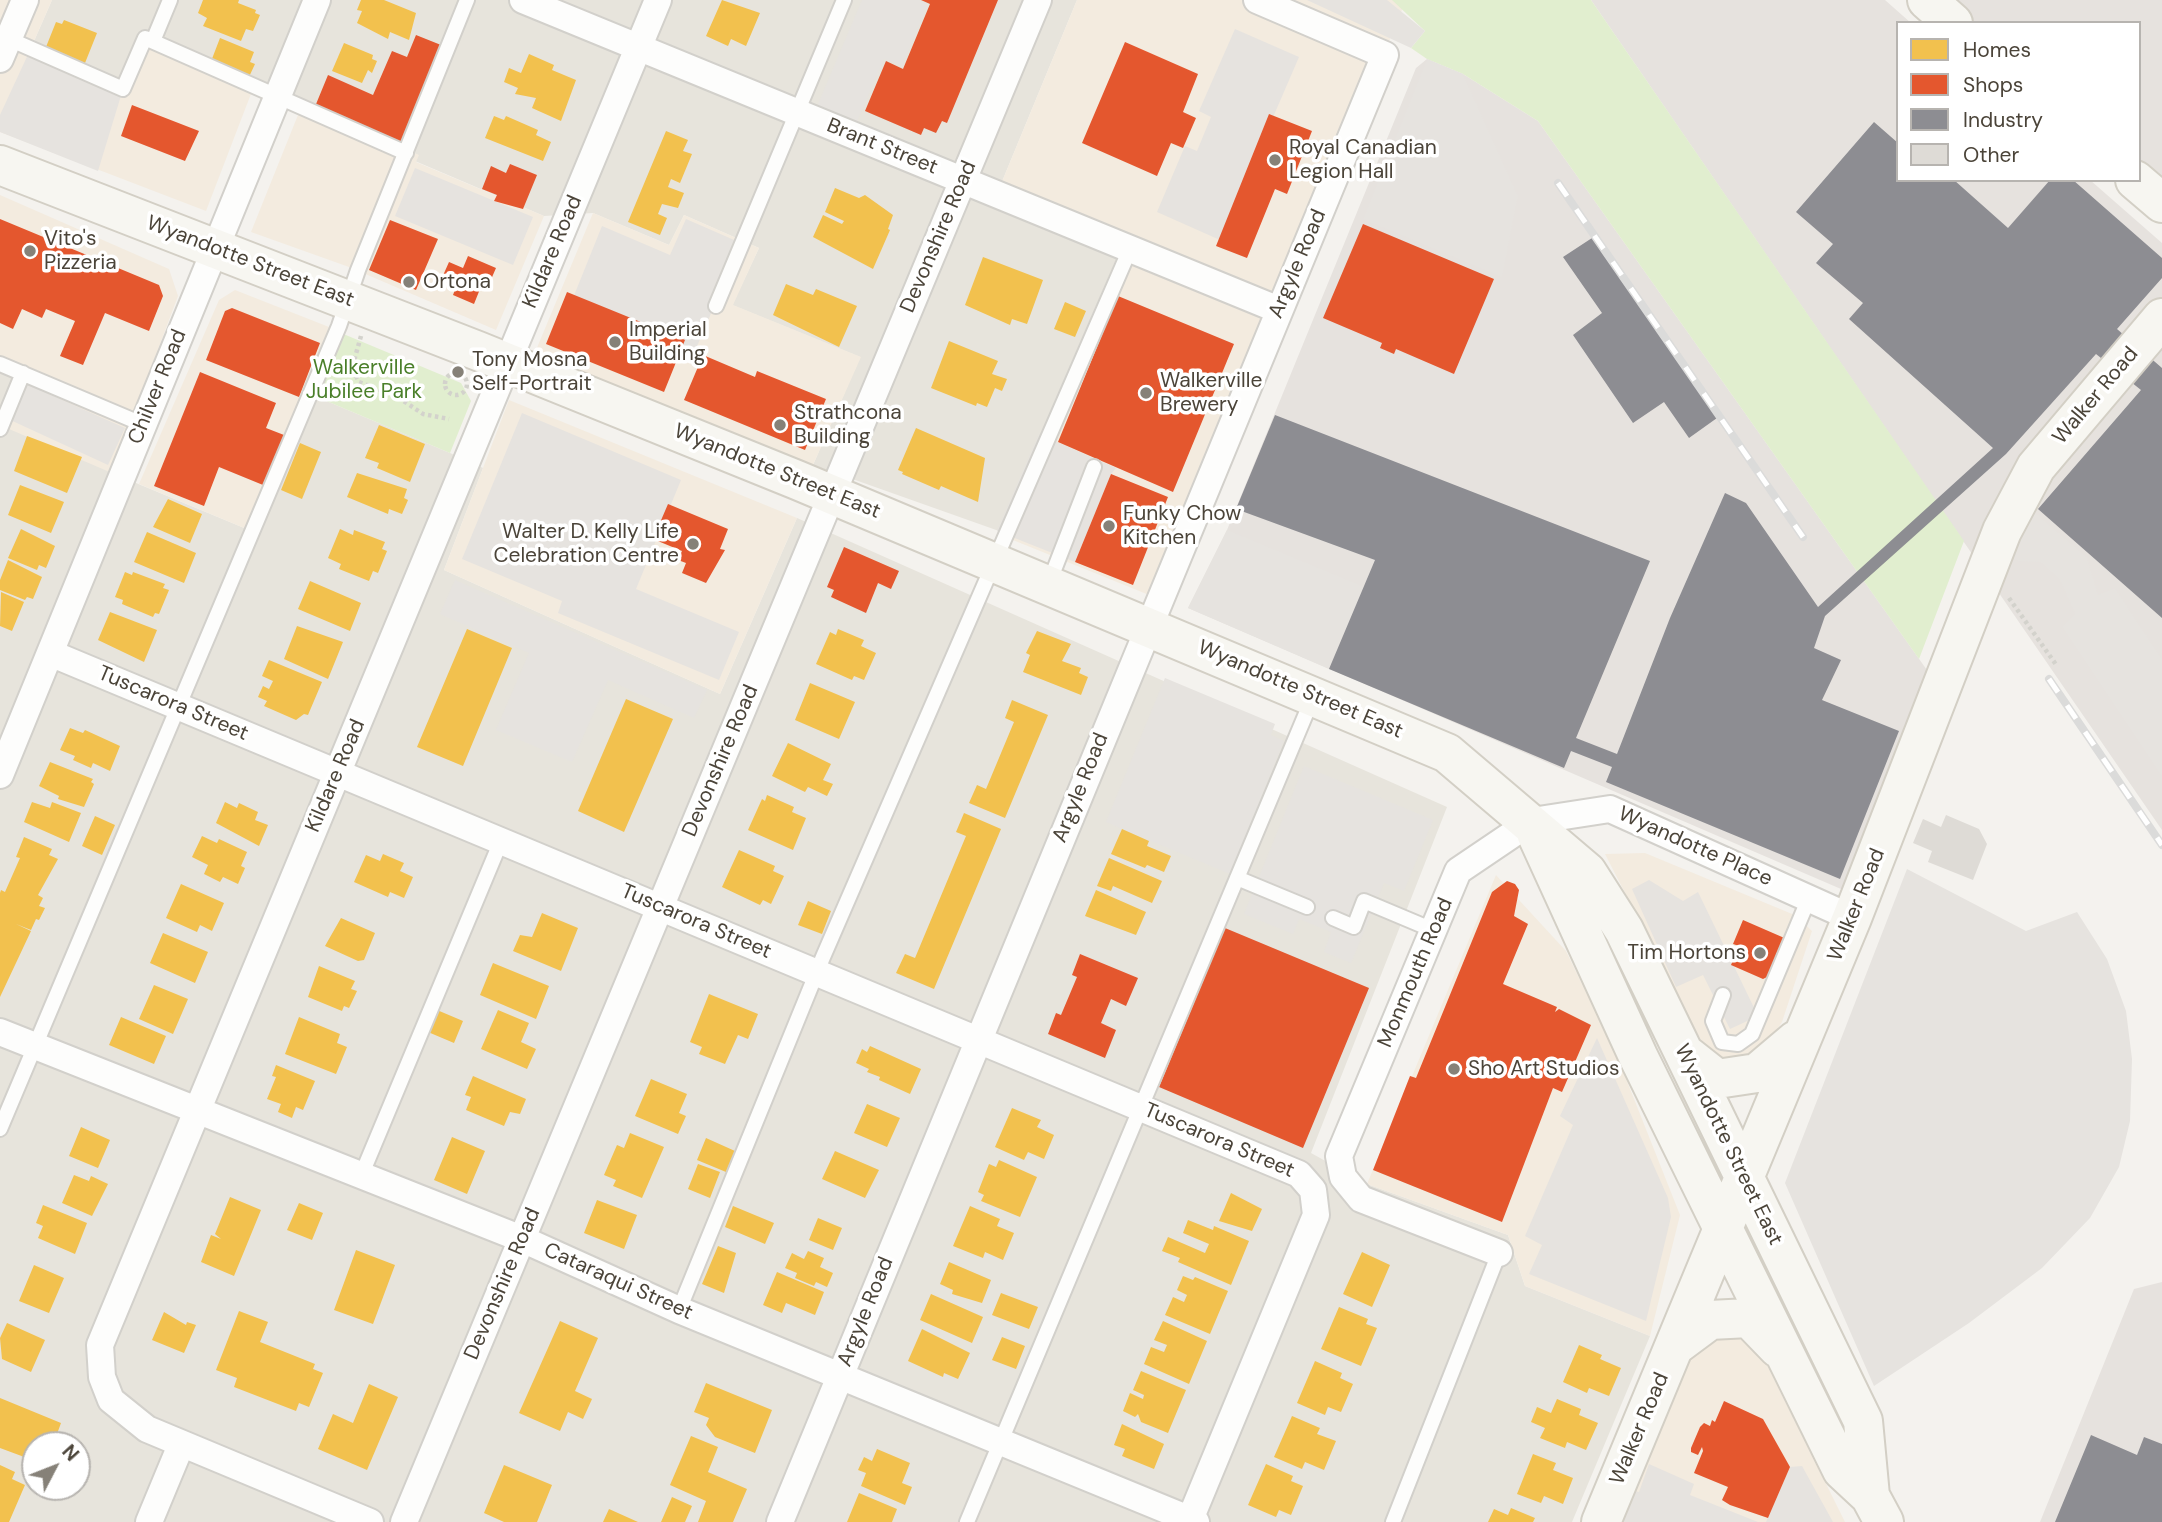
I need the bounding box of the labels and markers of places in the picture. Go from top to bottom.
place label: Royal Canadian Legion Hall [1289,135,1437,185]
marker: Royal Canadian Legion Hall [1267,152,1283,168]
place label: Vito's Pizzeria [44,226,117,276]
marker: Vito's Pizzeria [22,243,38,259]
place label: Ortona [423,269,491,295]
marker: Ortona [401,274,417,290]
place label: Imperial Building [629,317,707,367]
marker: Imperial Building [607,334,623,350]
place label: Tony Mosna Self-Portrait [472,347,592,397]
marker: Tony Mosna Self-Portrait [450,364,466,380]
place label: Walkerville Brewery [1160,368,1262,418]
marker: Walkerville Brewery [1138,385,1154,401]
place label: Strathcona Building [794,400,902,450]
marker: Strathcona Building [772,417,788,433]
place label: Funky Chow Kitchen [1123,501,1241,551]
marker: Funky Chow Kitchen [1101,518,1117,534]
place label: Walter D. Kelly Life Celebration Centre [493,519,679,569]
marker: Walter D. Kelly Life Celebration Centre [685,536,701,552]
place label: Tim Hortons [1627,940,1746,966]
marker: Tim Hortons [1752,945,1768,961]
place label: Sho Art Studios [1468,1056,1619,1082]
marker: Sho Art Studios [1446,1061,1462,1077]

